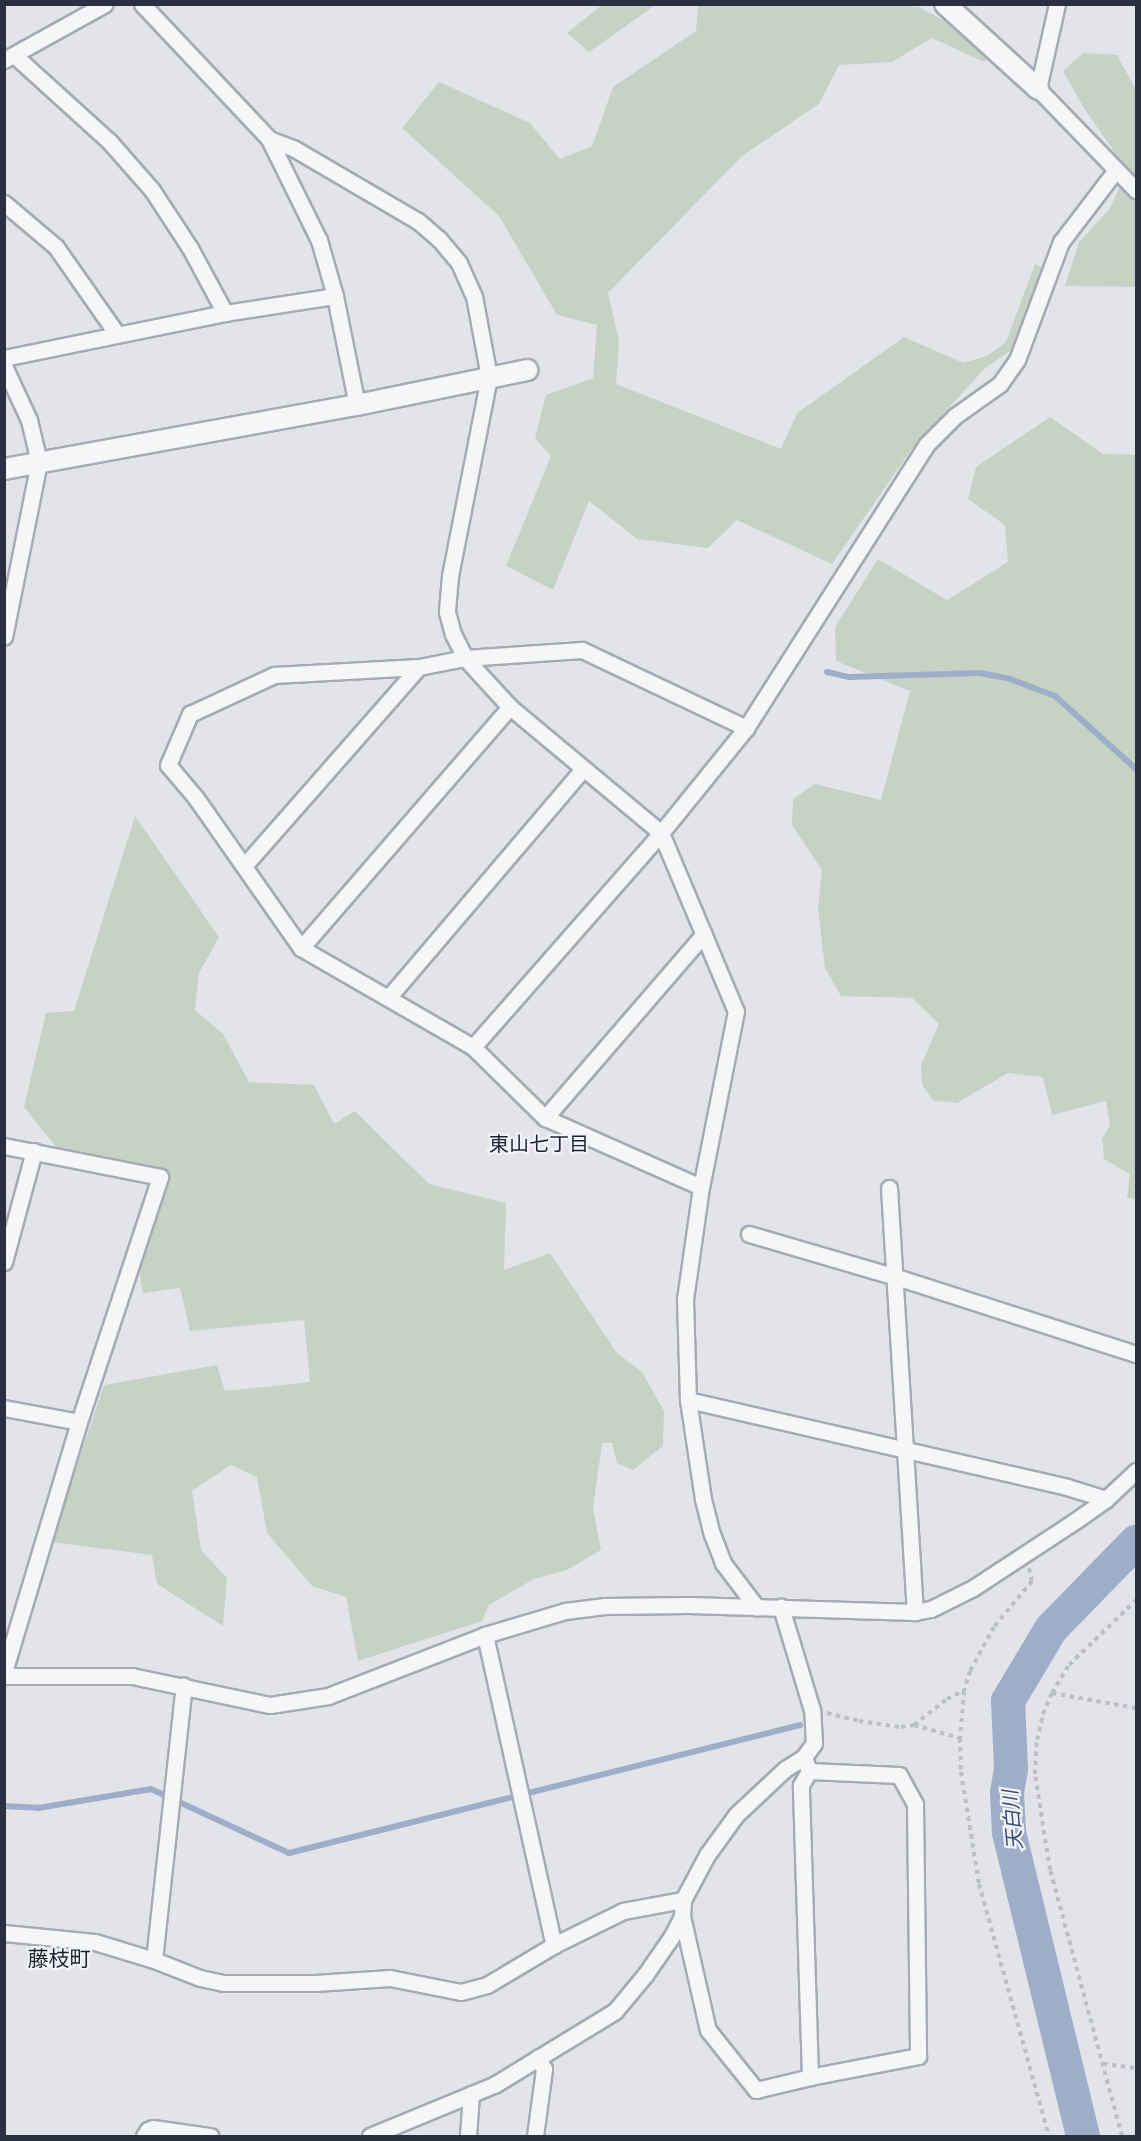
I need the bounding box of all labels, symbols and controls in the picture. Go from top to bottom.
district label: 東山七丁目 [489,1131,589,1155]
water label: 天白川 [997,1789,1027,1851]
district label: 藤枝町 [28,1945,90,1971]

